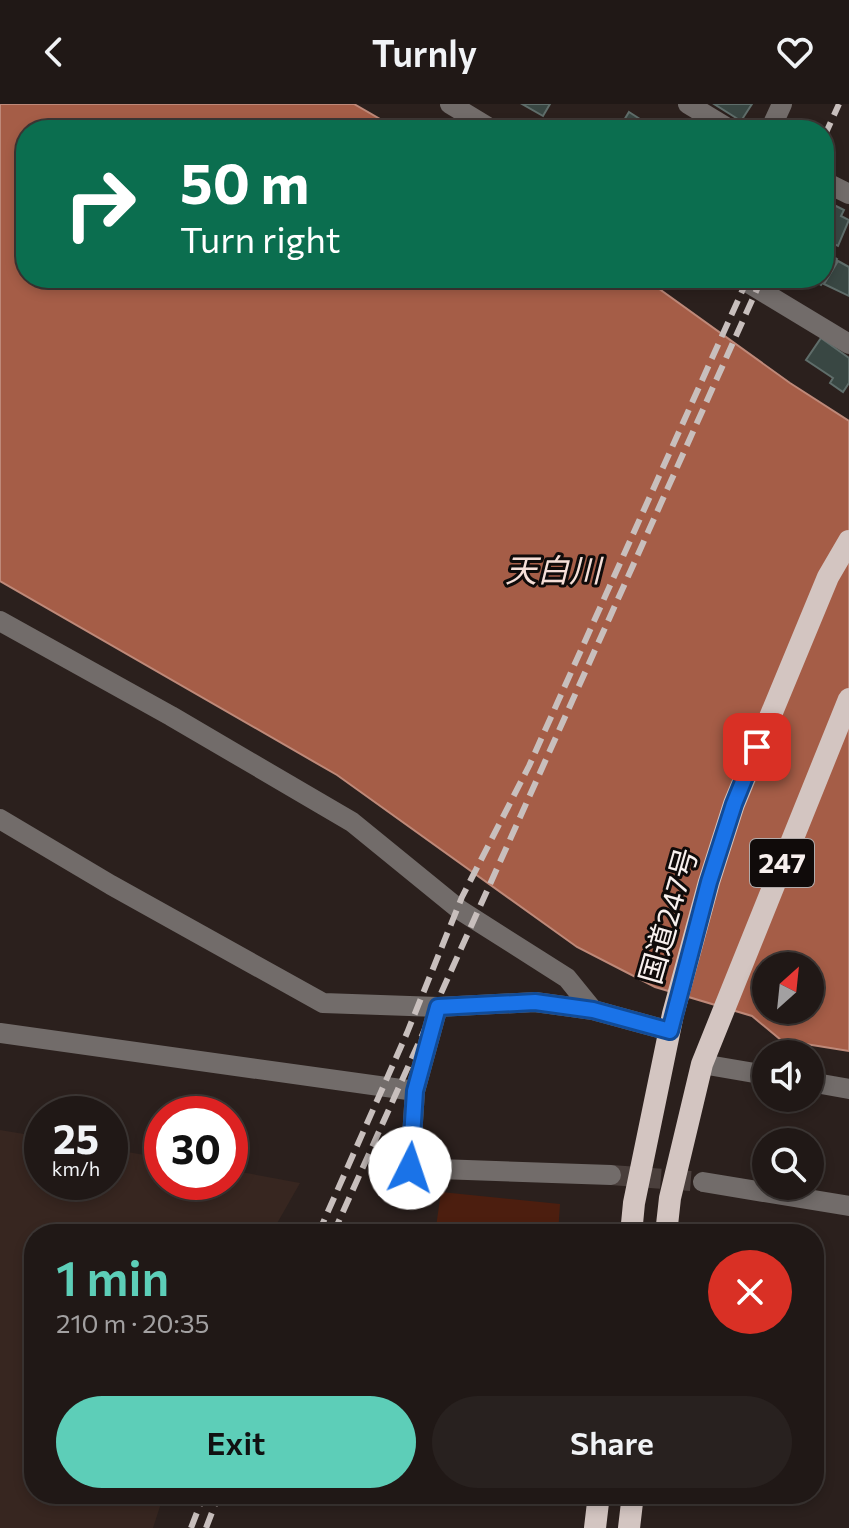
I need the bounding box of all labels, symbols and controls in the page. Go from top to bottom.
icon: back [32,30,76,74]
text: Turnly [372,30,477,74]
icon: heart [773,30,817,74]
text: 50 m [180,147,309,216]
icon: right [48,152,152,256]
text: Turn right [180,216,341,260]
water label: 天白川 [505,549,604,589]
pin [723,713,791,781]
icon: arrive [735,725,779,769]
road number: 247 [750,839,814,887]
street label: 国道247号 [630,843,704,987]
north arrow [752,952,824,1024]
map controls [752,952,824,1200]
button: sound [752,1040,824,1112]
speed limit sign: 30 [144,1096,248,1200]
text: 25 [53,1113,99,1162]
position arrow [368,1126,452,1210]
button: search [752,1128,824,1200]
text: km/h [52,1156,100,1180]
text: 1 min [56,1247,169,1306]
button: close [708,1250,792,1334]
text: 210 m · 20:35 [56,1307,209,1338]
button: Exit [56,1396,416,1488]
button: Share [432,1396,792,1488]

